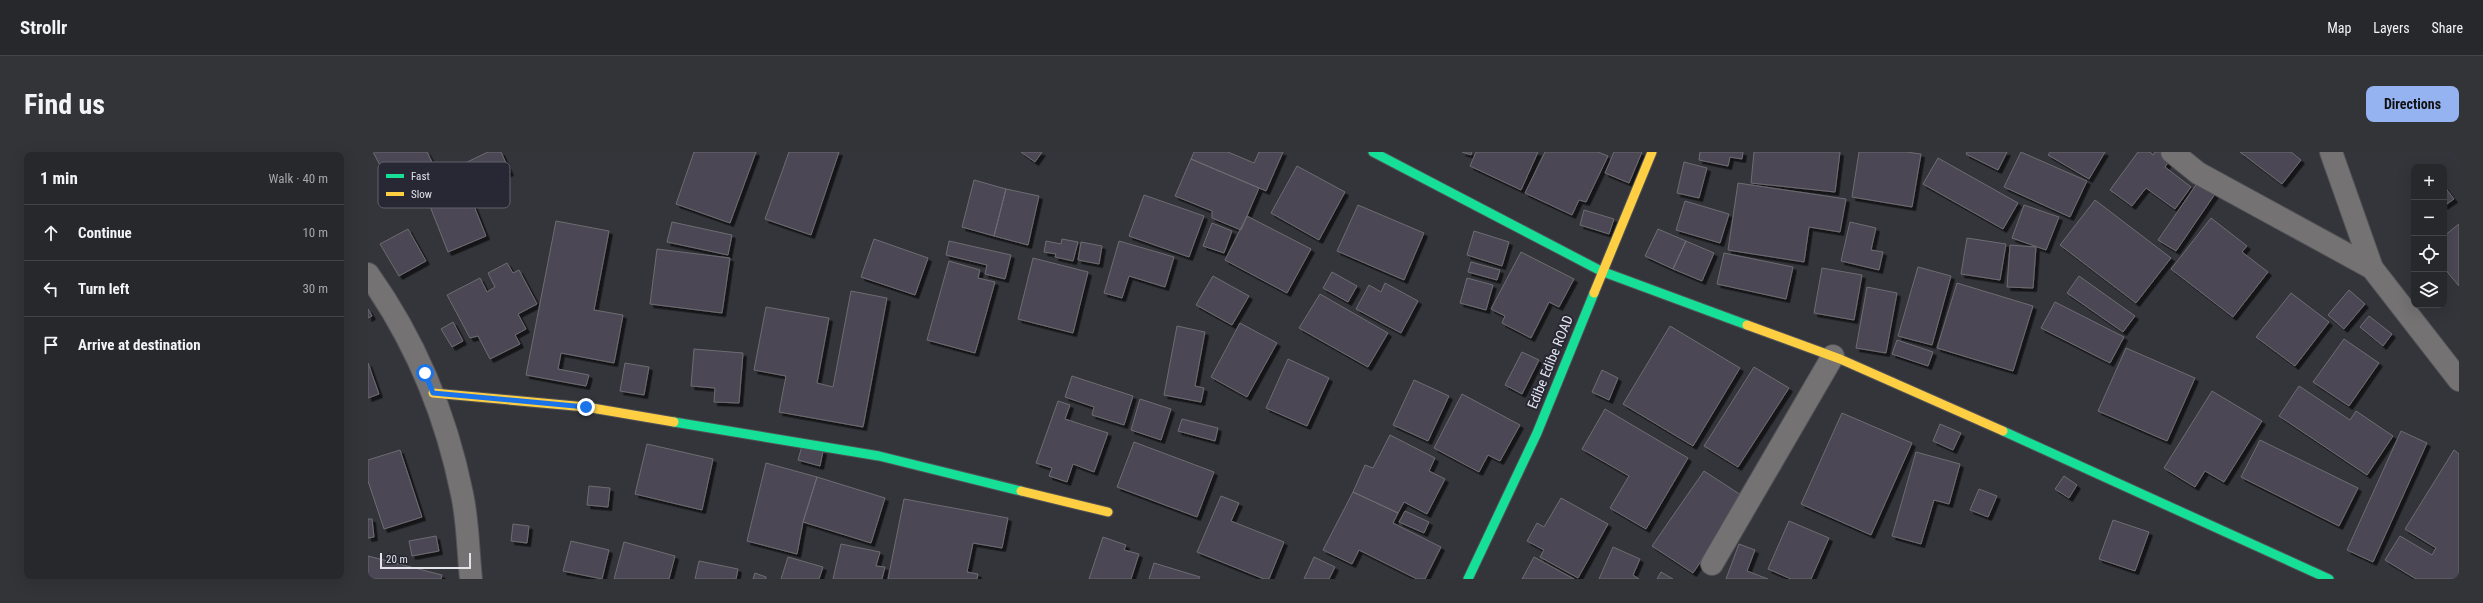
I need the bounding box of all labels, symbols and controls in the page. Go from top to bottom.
text: Strollr [20,16,67,39]
text: Map [2327,20,2351,36]
text: Layers [2373,20,2410,36]
text: Share [2432,20,2463,36]
button: Directions [2366,86,2459,122]
text: Find us [24,88,105,121]
legend [378,162,510,208]
map controls [2411,164,2447,308]
button: + [2411,164,2447,200]
text: 1 min [40,168,78,188]
text: Fast [411,170,430,183]
text: Walk · 40 m [268,171,328,186]
text: Slow [411,188,432,201]
button: − [2411,200,2447,236]
icon: ahead [40,222,62,244]
text: Continue [78,224,132,242]
text: 10 m [302,225,328,240]
button: locate [2411,236,2447,272]
button: layers [2411,272,2447,308]
icon: left [40,278,62,300]
text: Turn left [78,280,129,298]
text: 30 m [302,281,328,296]
street label: Edibe Edibe ROAD [1524,313,1576,411]
icon: arrive [40,334,62,356]
text: Arrive at destination [78,336,201,354]
route start [416,364,434,382]
route end [577,398,595,416]
scale bar [380,551,471,570]
text: 20 m [386,553,408,566]

